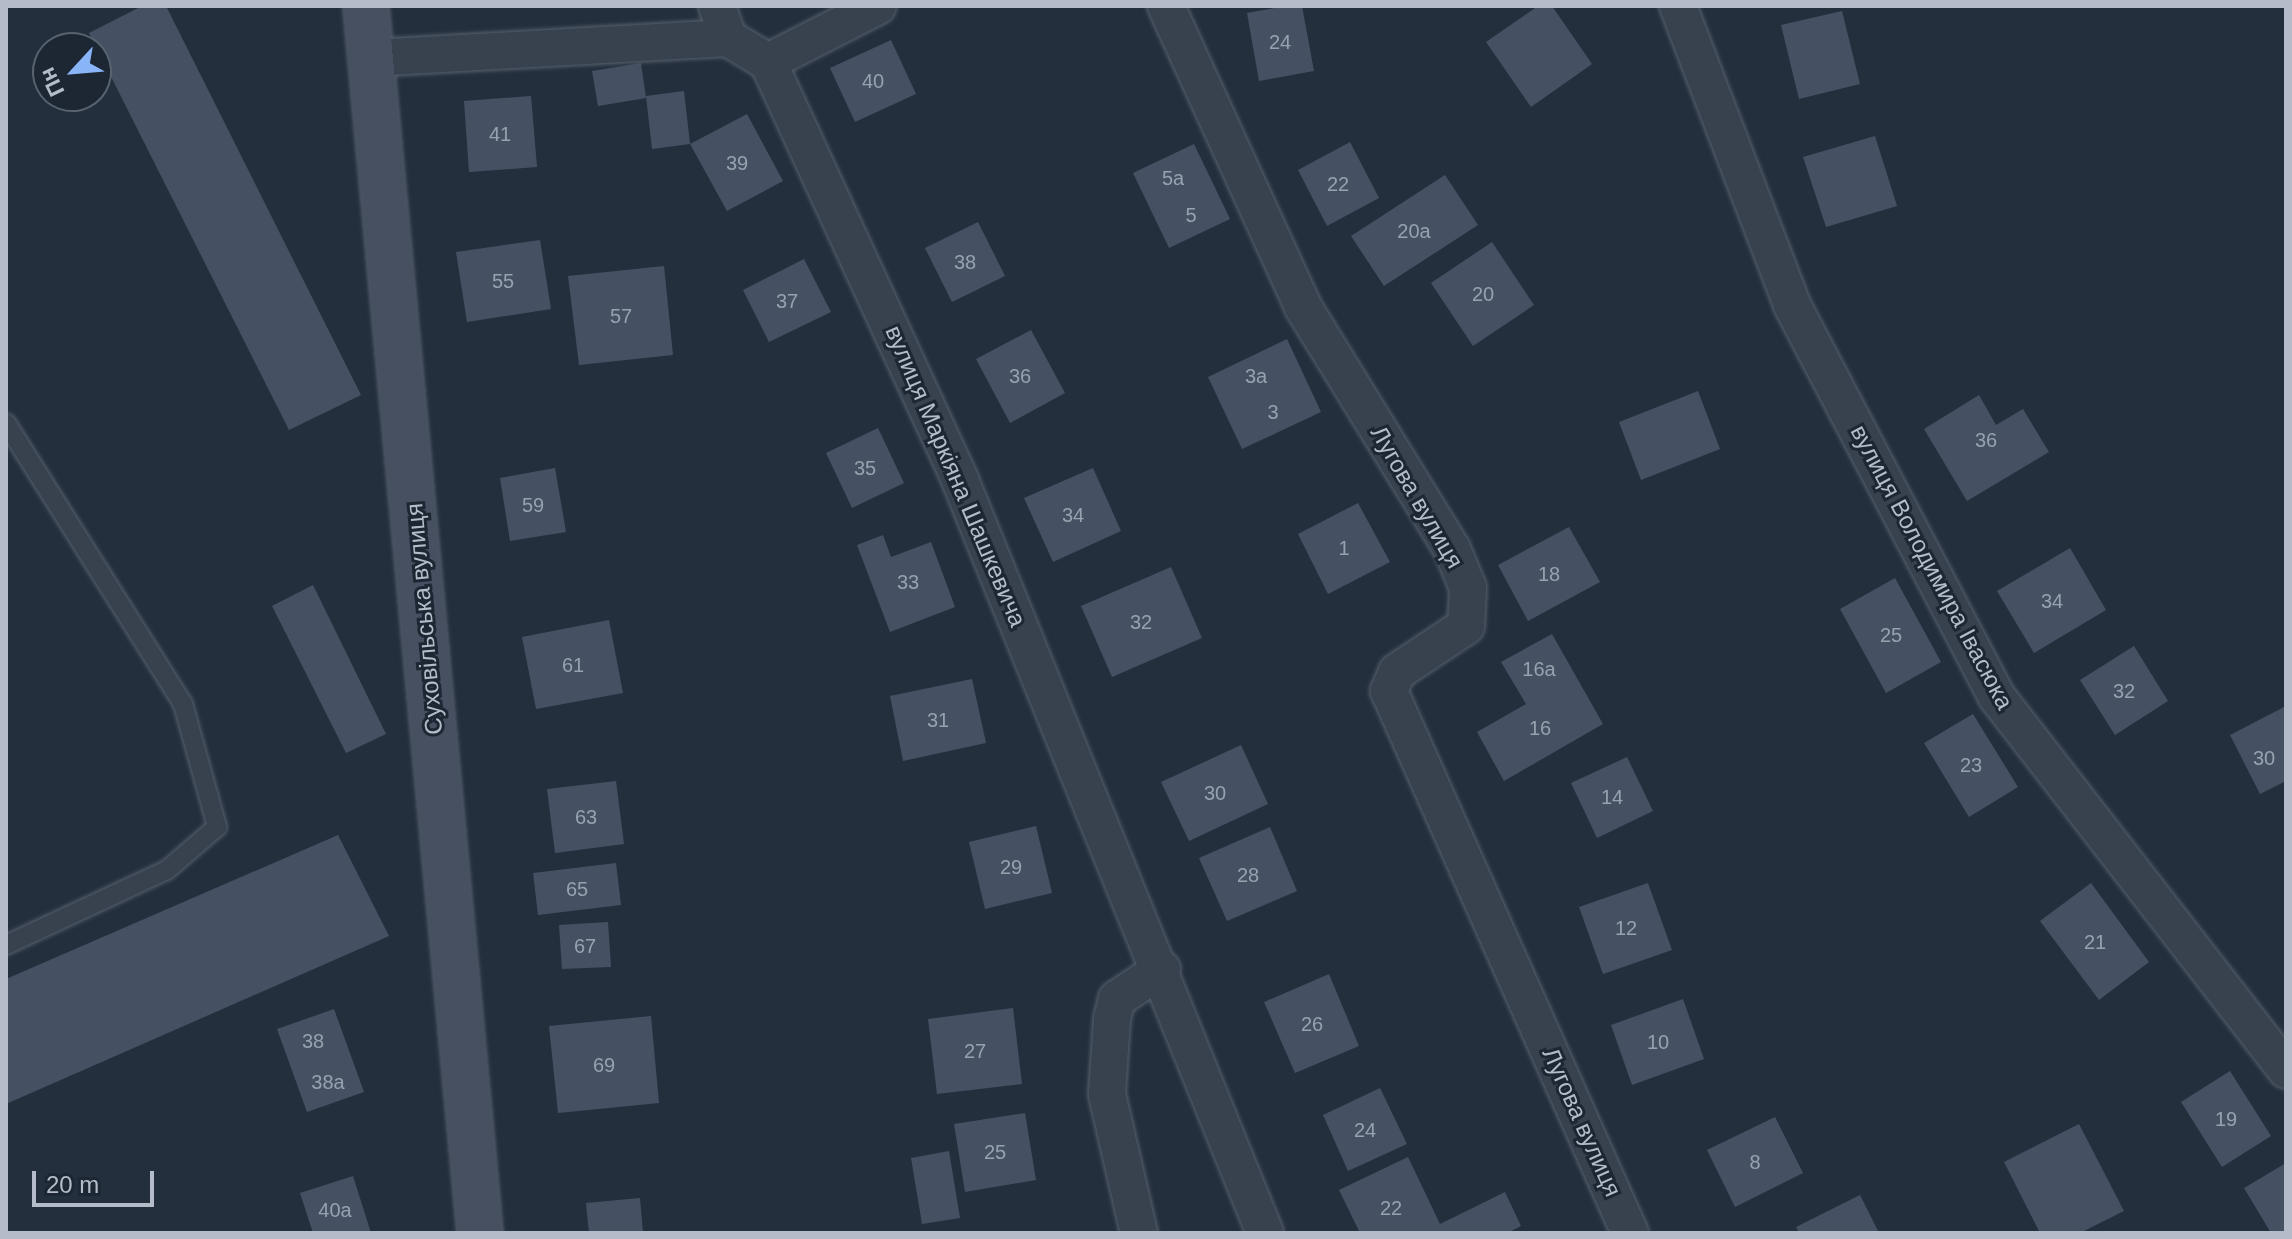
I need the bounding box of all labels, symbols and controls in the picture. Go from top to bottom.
house number: 24 [1269,30,1291,54]
north arrow [32,32,112,112]
text: Пн [34,63,69,100]
house number: 40 [862,69,884,93]
house number: 41 [489,122,511,146]
house number: 39 [726,151,748,175]
house number: 5а [1162,166,1184,190]
house number: 22 [1327,172,1349,196]
house number: 5 [1185,203,1197,227]
house number: 20а [1397,219,1431,243]
house number: 38 [954,250,976,274]
house number: 55 [492,269,514,293]
house number: 20 [1472,282,1494,306]
house number: 37 [776,289,798,313]
house number: 57 [610,304,632,328]
street label: вулиця Маркіяна Шашкевича [879,321,1033,631]
house number: 36 [1009,364,1031,388]
house number: 3а [1245,364,1267,388]
house number: 3 [1267,400,1279,424]
street label: вулиця Володимира Івасюка [1845,420,2019,714]
street label: Лугова вулиця [1365,421,1469,573]
house number: 36 [1975,428,1997,452]
house number: 35 [854,456,876,480]
house number: 59 [522,493,544,517]
street label: Суховільська вулиця [400,502,448,736]
house number: 34 [1062,503,1084,527]
house number: 1 [1338,536,1350,560]
house number: 18 [1538,562,1560,586]
house number: 33 [897,570,919,594]
house number: 34 [2041,589,2063,613]
house number: 32 [1130,610,1152,634]
house number: 25 [1880,623,1902,647]
house number: 61 [562,653,584,677]
house number: 16а [1522,657,1556,681]
house number: 32 [2113,679,2135,703]
house number: 31 [927,708,949,732]
house number: 16 [1529,716,1551,740]
house number: 30 [2253,746,2275,770]
house number: 23 [1960,753,1982,777]
house number: 30 [1204,781,1226,805]
house number: 14 [1601,785,1623,809]
house number: 63 [575,805,597,829]
house number: 29 [1000,855,1022,879]
house number: 28 [1237,863,1259,887]
house number: 65 [566,877,588,901]
house number: 12 [1615,916,1637,940]
house number: 21 [2084,930,2106,954]
house number: 67 [574,934,596,958]
house number: 26 [1301,1012,1323,1036]
house number: 38 [302,1029,324,1053]
house number: 10 [1647,1030,1669,1054]
house number: 27 [964,1039,986,1063]
street label: Лугова вулиця [1536,1043,1628,1201]
house number: 69 [593,1053,615,1077]
house number: 38а [311,1070,345,1094]
house number: 19 [2215,1107,2237,1131]
house number: 24 [1354,1118,1376,1142]
house number: 25 [984,1140,1006,1164]
house number: 8 [1749,1150,1761,1174]
scale bar [36,1155,158,1205]
text: 20 m [46,1171,99,1198]
house number: 22 [1380,1196,1402,1220]
house number: 40а [318,1198,352,1222]

